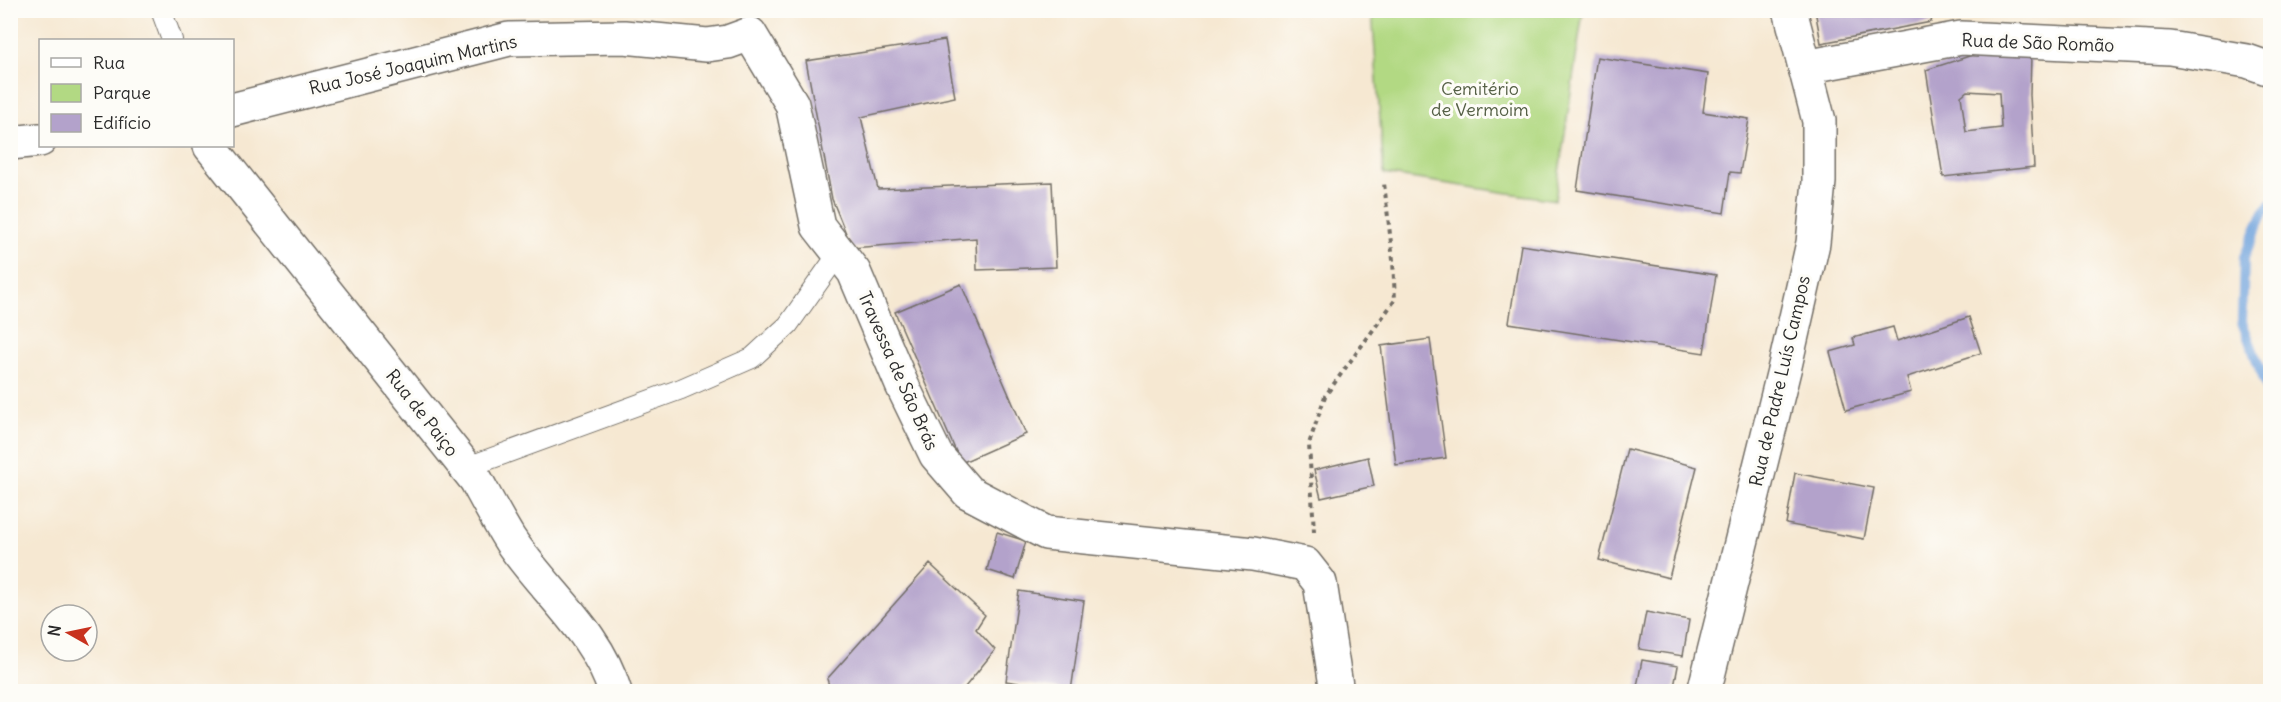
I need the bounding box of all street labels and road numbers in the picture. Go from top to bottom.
street label: Rua de São Romão [1961,28,2115,57]
street label: Rua José Joaquim Martins [307,29,519,100]
street label: Rua de Padre Luís Campos [1744,273,1815,489]
street label: Travessa de São Brás [853,288,944,454]
street label: Rua de Paiço [381,364,464,461]

